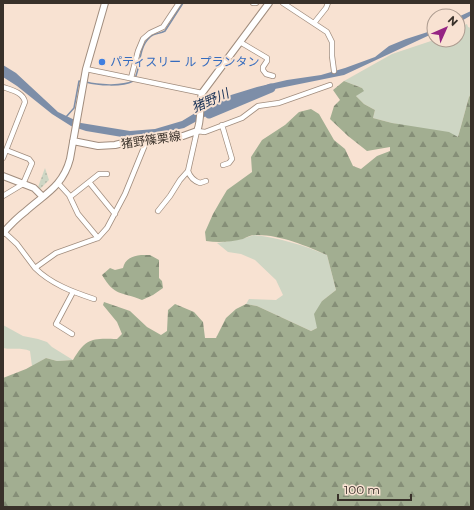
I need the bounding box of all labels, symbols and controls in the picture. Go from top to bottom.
north arrow [426,8,466,48]
text: N [445,13,461,29]
place label: パティスリー ル プランタン [110,54,260,69]
marker: パティスリー ル プランタン [97,57,107,67]
water label: 猪野川 [189,84,233,115]
street label: 猪野篠栗線 [120,128,182,151]
scale bar [338,476,411,502]
text: 100 m [344,482,380,497]

